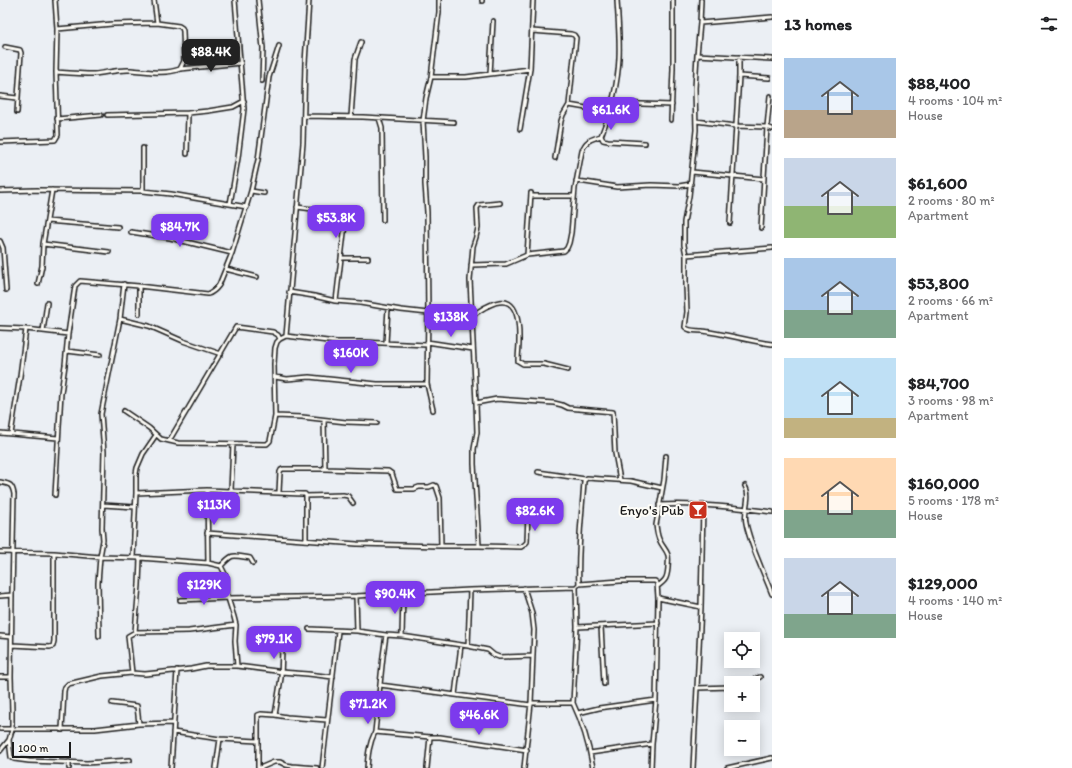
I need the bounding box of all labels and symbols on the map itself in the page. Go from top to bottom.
pin: $88.4K [178,39,244,73]
pin: $61.6K [578,97,644,131]
pin: $53.8K [303,205,369,239]
pin: $84.7K [147,214,213,248]
pin: $138K [423,304,479,338]
pin: $160K [323,340,379,374]
pin: $113K [186,492,242,526]
pin: $82.6K [502,498,568,532]
bar icon: Enyo's Pub [687,499,709,521]
place label: Enyo's Pub [620,502,684,519]
pin: $129K [176,572,232,606]
pin: $90.4K [362,581,428,615]
pin: $79.1K [241,626,307,660]
pin: $71.2K [335,691,401,725]
pin: $46.6K [446,702,512,736]
scale bar [12,740,71,759]

